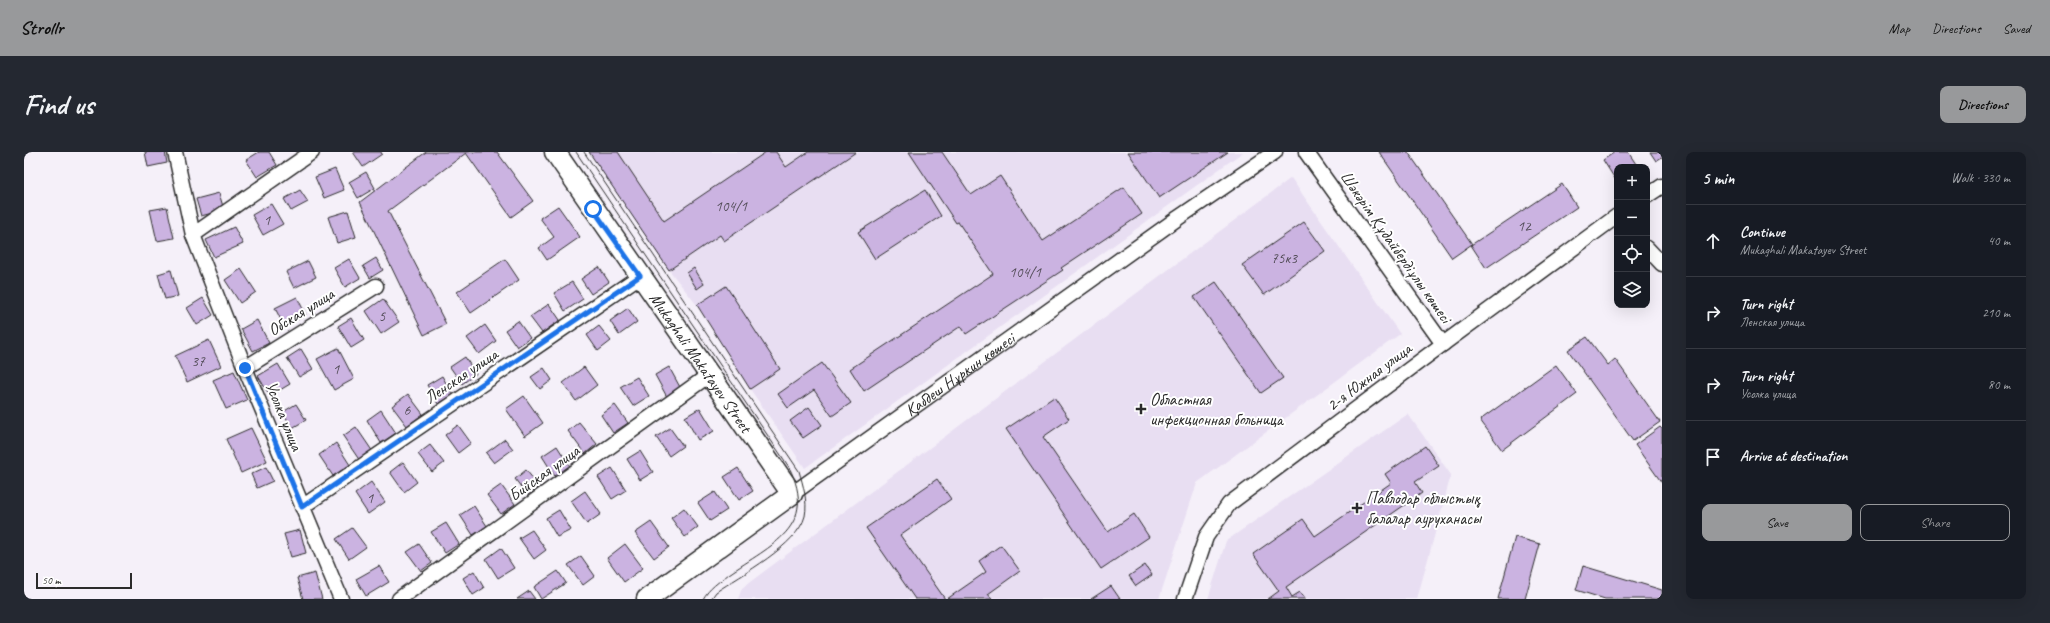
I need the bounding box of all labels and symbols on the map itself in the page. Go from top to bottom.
street label: Шәкәрім Құдайбердіұлы көшесі [1336,167,1457,329]
house number: 104/1 [715,197,748,216]
route start [584,200,602,218]
house number: 1 [264,211,272,230]
house number: 12 [1517,217,1532,236]
house number: 75к3 [1271,249,1298,268]
house number: 104/1 [1009,263,1042,282]
street label: Обская улица [264,283,339,341]
street label: Mukaghali Makatayev Street [645,288,758,438]
house number: 5 [379,307,387,326]
street label: Қабдеш Нұркин көшесі [901,327,1020,421]
street label: 2-я Южная улица [1322,337,1417,416]
street label: Ленская улица [420,343,503,408]
house number: 37 [191,352,206,371]
route end [236,359,254,377]
house number: 1 [333,360,341,379]
street label: Усолка улица [261,378,308,455]
place label: Областная инфекционная больница [1150,389,1285,430]
house number: 6 [404,401,412,420]
marker: Областная инфекционная больница [1135,403,1147,415]
street label: Бийская улица [504,440,585,506]
place label: Павлодар облыстық балалар ауруханасы [1366,488,1483,529]
house number: 1 [367,489,375,508]
marker: Павлодар облыстық балалар ауруханасы [1351,502,1363,514]
scale bar [36,571,132,590]

